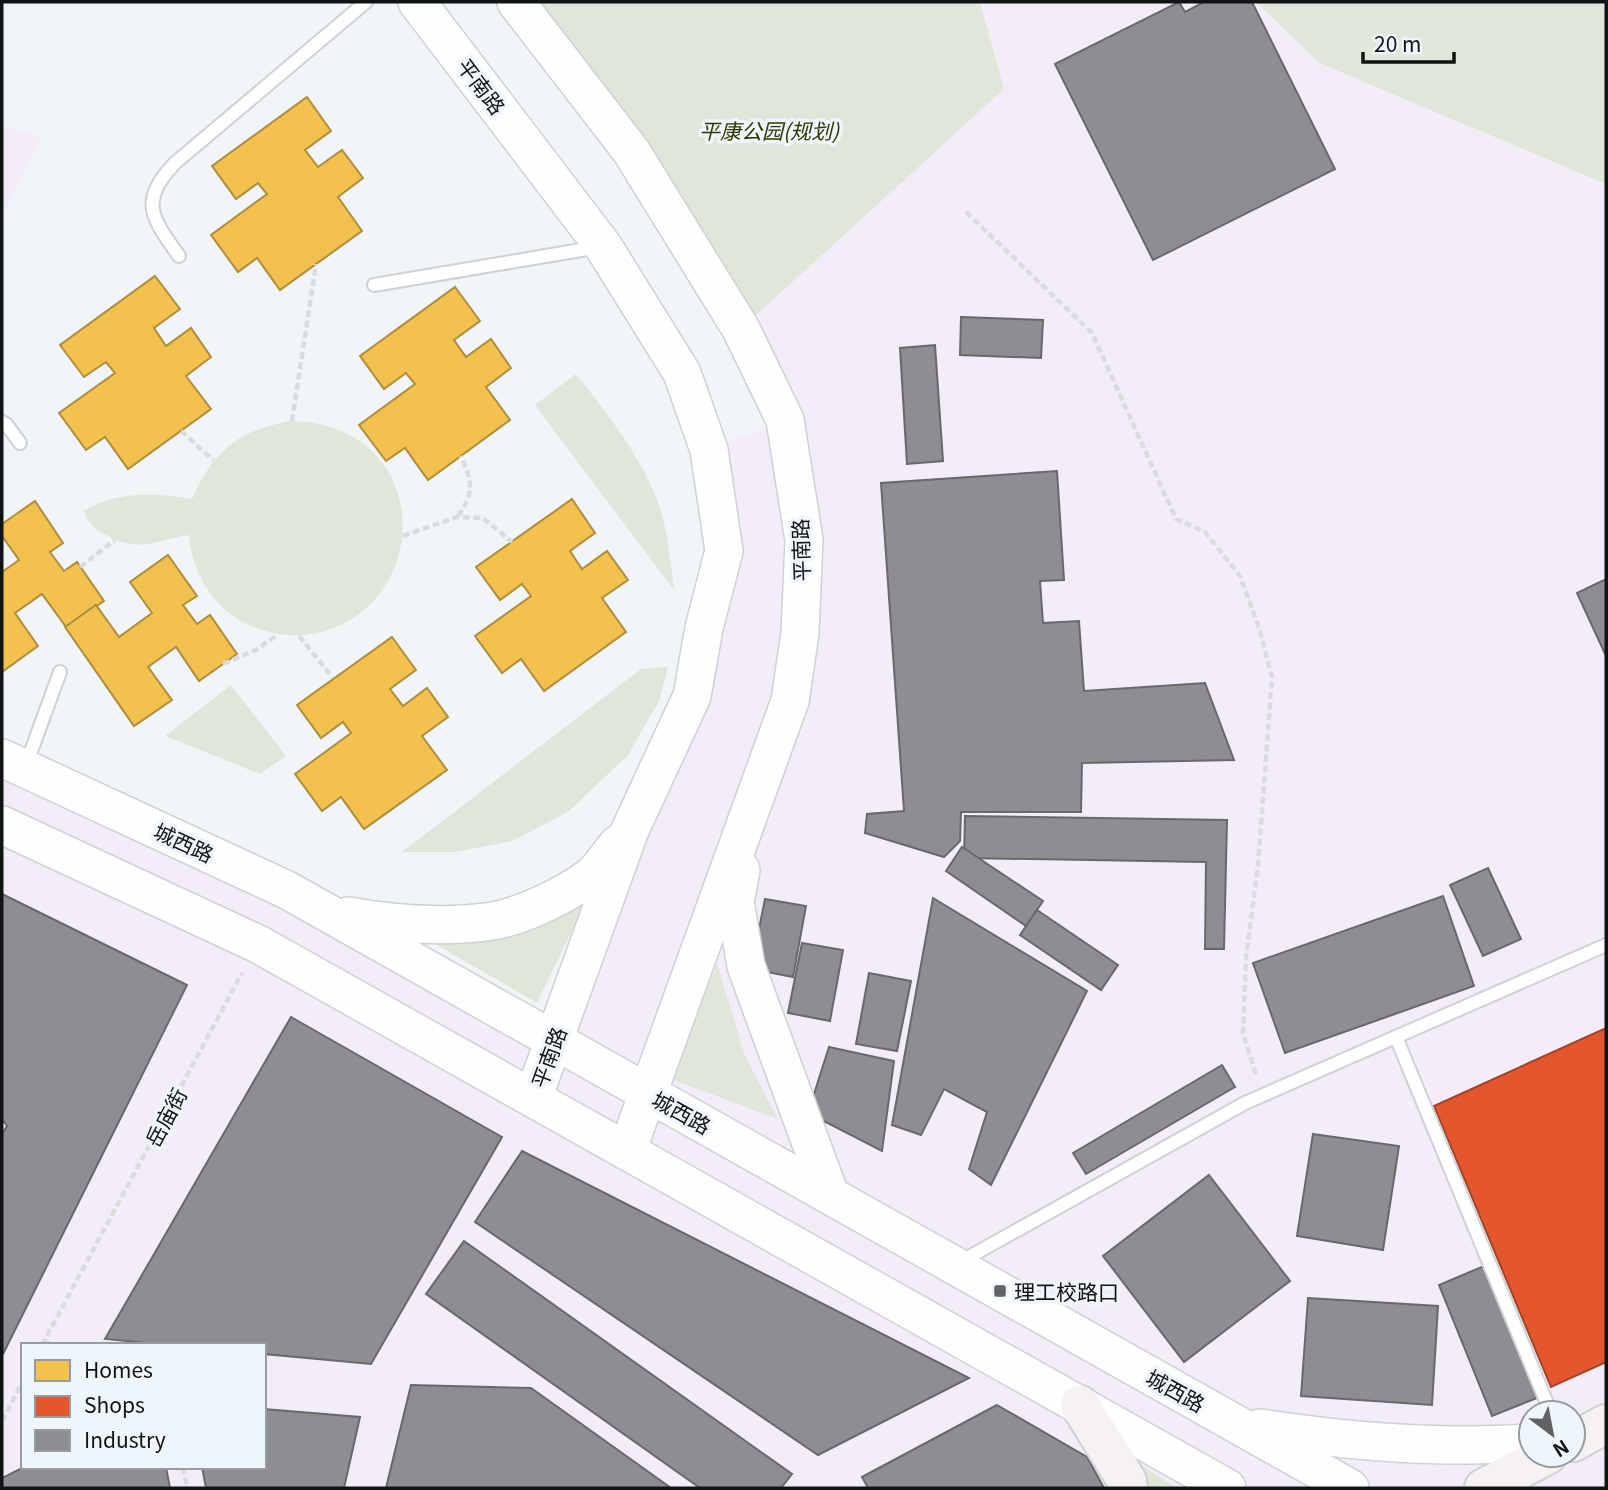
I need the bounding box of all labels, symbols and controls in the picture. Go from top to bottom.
scale bar [1363,21,1454,65]
text: 20 m [1374,28,1421,58]
street label: 平南路 [451,52,513,120]
park label: 平康公园(规划) [699,115,840,145]
street label: 平南路 [784,518,816,582]
street label: 城西路 [149,815,219,869]
street label: 平南路 [523,1022,573,1092]
street label: 岳庙街 [137,1082,193,1152]
street label: 城西路 [647,1084,717,1140]
place label: 理工校路口 [1014,1276,1119,1306]
marker: 理工校路口 [992,1283,1008,1299]
legend [21,1343,266,1469]
text: Homes [84,1354,153,1384]
street label: 城西路 [1141,1362,1211,1418]
text: Shops [84,1389,145,1419]
north arrow [1517,1399,1587,1469]
text: Industry [84,1424,166,1454]
text: N [1549,1434,1575,1465]

